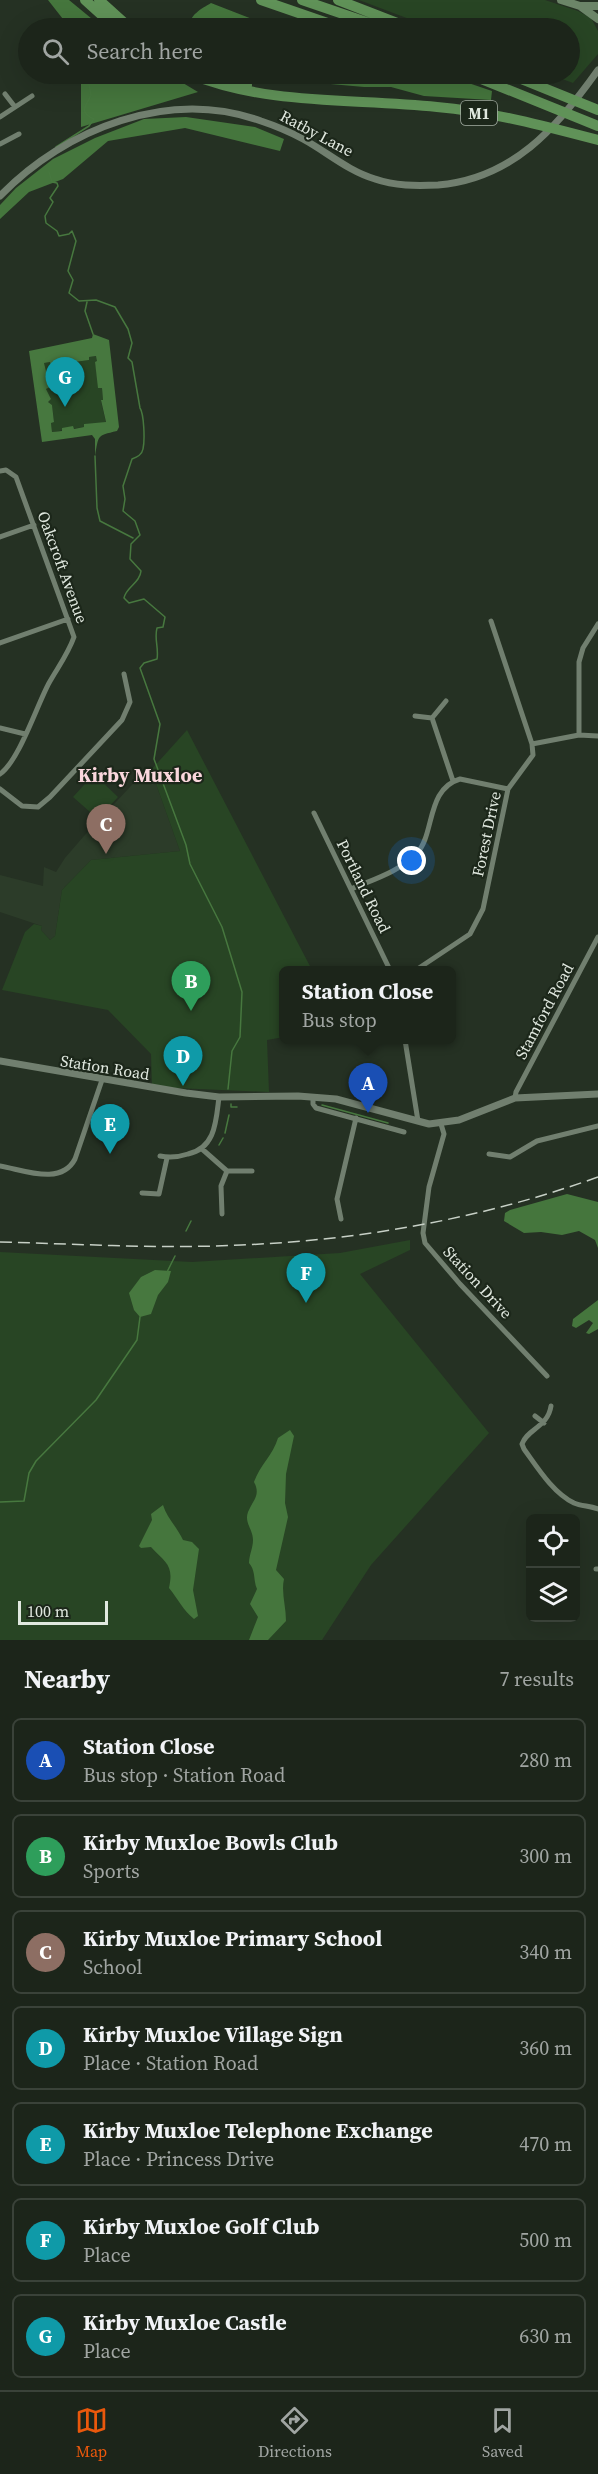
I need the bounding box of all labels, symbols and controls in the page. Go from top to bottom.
search box [18,18,580,84]
icon: search [39,35,72,68]
text: Search here [87,36,203,66]
road number: M1 [461,101,497,125]
street label: Ratby Lane [276,104,358,162]
pin: G [46,358,84,407]
street label: Oakcroft Avenue [33,508,93,626]
district label: Kirby Muxloe [78,761,202,789]
street label: Forest Drive [466,789,506,879]
pin: C [86,804,126,854]
street label: Portland Road [332,836,396,936]
your location [397,846,426,875]
street label: Stamford Road [510,959,578,1063]
pin: B [172,962,210,1011]
popup [279,966,456,1044]
text: Station Close [302,976,433,1006]
text: Bus stop [302,1006,377,1034]
pin: D [164,1036,202,1086]
street label: Station Road [59,1049,151,1085]
pin: A [348,1064,388,1113]
pin: E [90,1104,130,1154]
street label: Station Drive [439,1241,517,1323]
pin: F [286,1254,326,1303]
map controls [526,1514,580,1622]
button: locate [526,1514,580,1568]
button: layers [526,1568,580,1622]
scale bar [18,1598,108,1626]
text: 100 m [27,1600,69,1622]
text: Nearby [24,1661,110,1697]
text: 7 results [499,1665,574,1693]
text: Station Close [83,1731,214,1761]
text: A [39,1746,52,1774]
text: 280 m [519,1746,572,1774]
text: Bus stop · Station Road [83,1761,285,1789]
text: Kirby Muxloe Bowls Club [83,1827,338,1857]
text: B [39,1842,52,1870]
text: 300 m [519,1842,572,1870]
text: Sports [83,1857,140,1885]
text: Kirby Muxloe Primary School [83,1923,382,1953]
text: C [39,1938,52,1966]
text: 340 m [519,1938,572,1966]
text: School [83,1953,143,1981]
text: Kirby Muxloe Village Sign [83,2019,343,2049]
text: D [38,2034,53,2062]
text: 360 m [519,2034,572,2062]
text: Place · Station Road [83,2049,258,2077]
text: Kirby Muxloe Telephone Exchange [83,2115,433,2145]
text: E [40,2130,51,2158]
text: 470 m [519,2130,572,2158]
text: Place · Princess Drive [83,2145,274,2173]
text: Kirby Muxloe Golf Club [83,2211,319,2241]
text: F [40,2226,51,2254]
text: 500 m [519,2226,572,2254]
text: Place [83,2241,131,2269]
text: Kirby Muxloe Castle [83,2307,287,2337]
text: G [39,2322,52,2350]
text: 630 m [519,2322,572,2350]
text: Place [83,2337,131,2365]
tab: Map [75,2404,108,2462]
tab: Directions [258,2404,332,2462]
tab: Saved [482,2404,523,2462]

